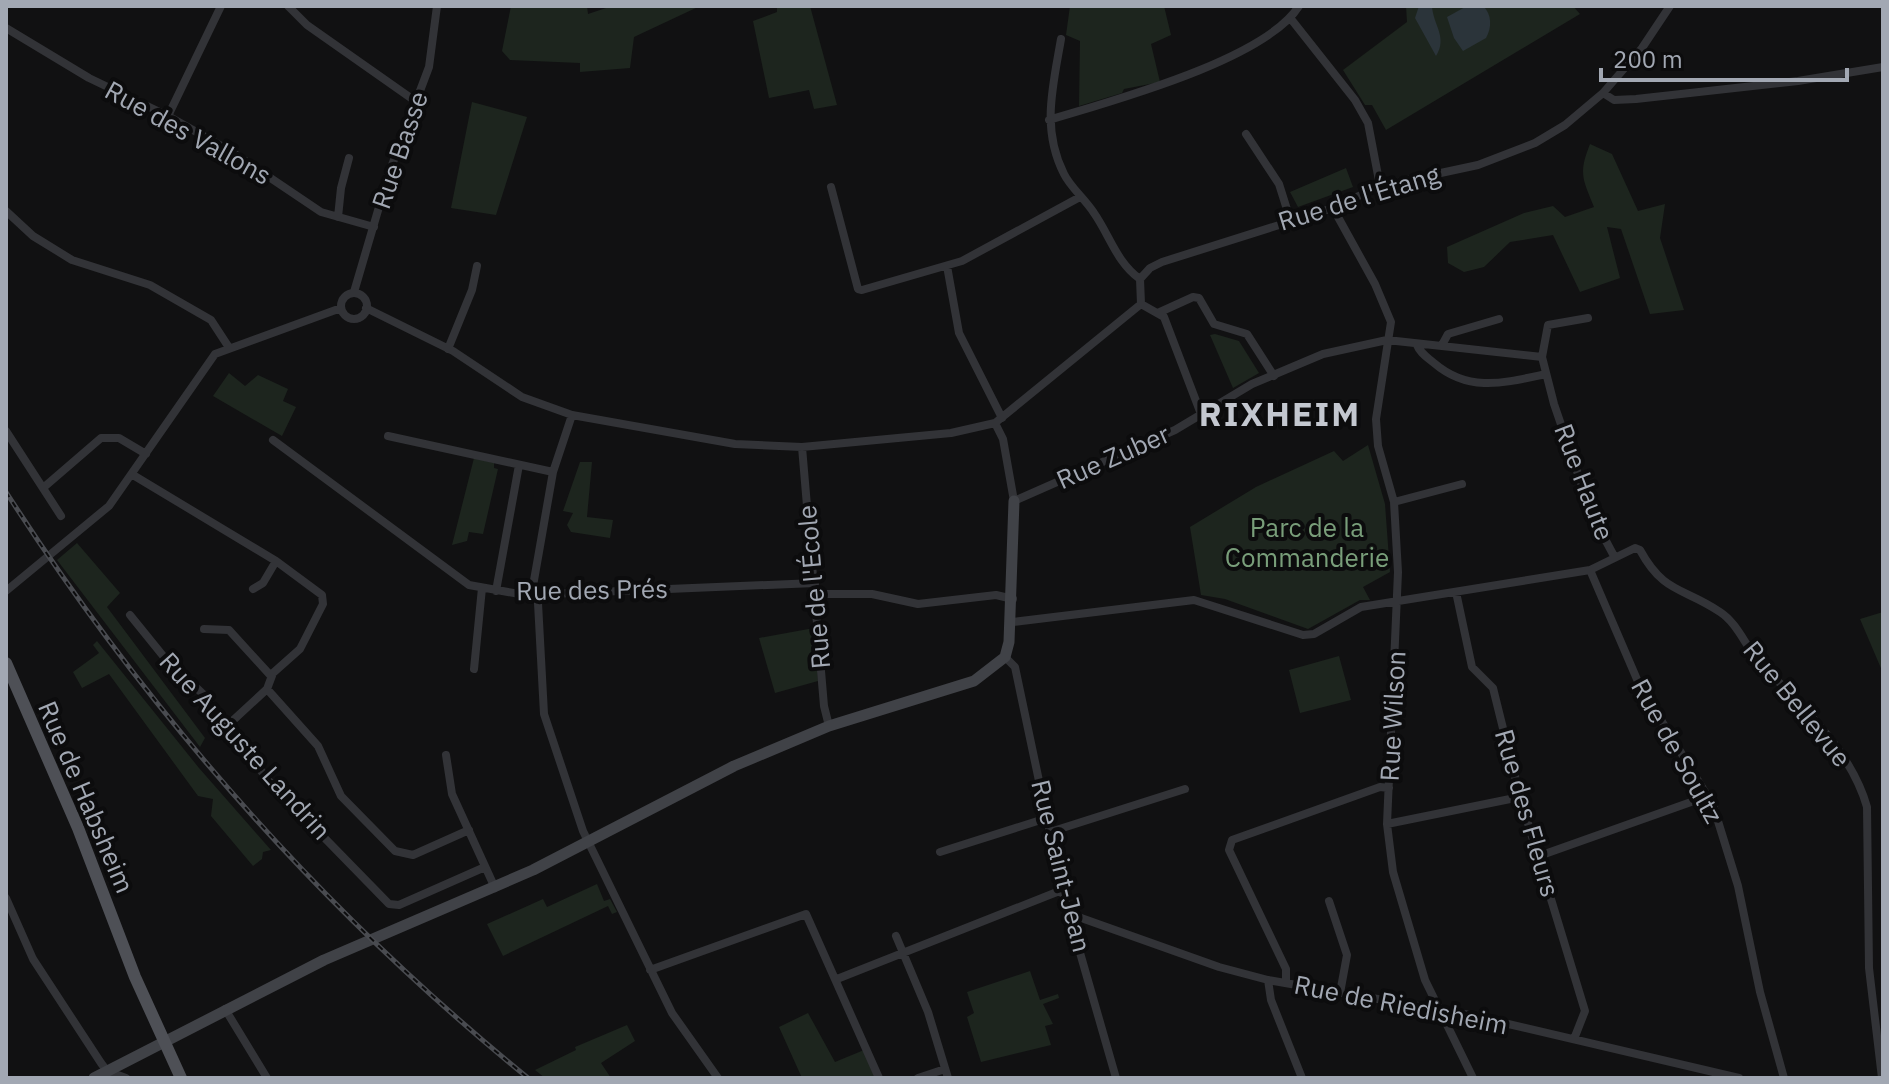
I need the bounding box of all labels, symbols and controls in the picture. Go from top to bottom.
scale bar [1601,32,1847,82]
text: 200 m [1613,43,1683,75]
street label: Rue des Vallons [99,72,278,192]
street label: Rue Basse [363,86,435,213]
street label: Rue de l'Étang [1274,156,1444,238]
district label: RIXHEIM [1199,391,1361,435]
street label: Rue Zuber [1051,416,1175,496]
street label: Rue Haute [1547,419,1623,545]
street label: Rue de l'École [789,504,837,670]
park label: Parc de la Commanderie [1225,510,1389,574]
street label: Rue des Prés [516,571,668,607]
street label: Rue Bellevue [1736,633,1859,774]
street label: Rue Auguste Landrin [152,644,339,846]
street label: Rue Wilson [1372,650,1412,782]
street label: Rue de Soultz [1624,672,1731,829]
street label: Rue de Habsheim [31,695,143,898]
street label: Rue des Fleurs [1488,725,1568,900]
street label: Rue Saint-Jean [1024,776,1100,955]
street label: Rue de Riedisheim [1291,967,1511,1041]

